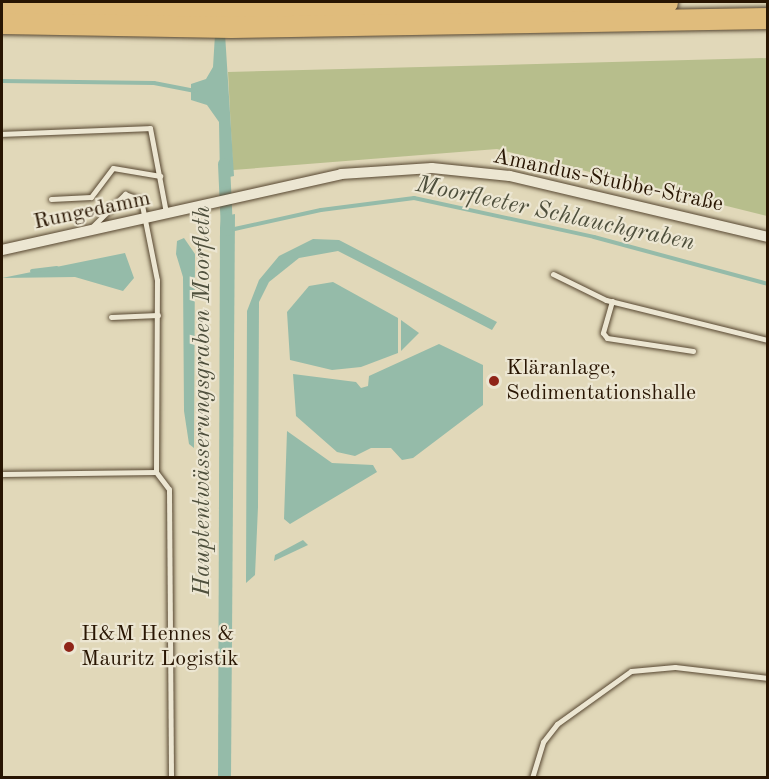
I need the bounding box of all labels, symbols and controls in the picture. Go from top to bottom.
street label: Amandus-Stubbe-Straße [490,144,726,218]
water label: Moorfleeter Schlauchgraben [413,171,697,259]
street label: Rungedamm [31,186,153,236]
water label: Hauptentwässerungsgraben Moorfleth [190,206,218,596]
place label: Kläranlage, Sedimentationshalle [506,355,696,406]
marker: Kläranlage, Sedimentationshalle [487,374,501,388]
place label: H&M Hennes & Mauritz Logistik [81,621,239,672]
marker: H&M Hennes & Mauritz Logistik [62,640,76,654]

